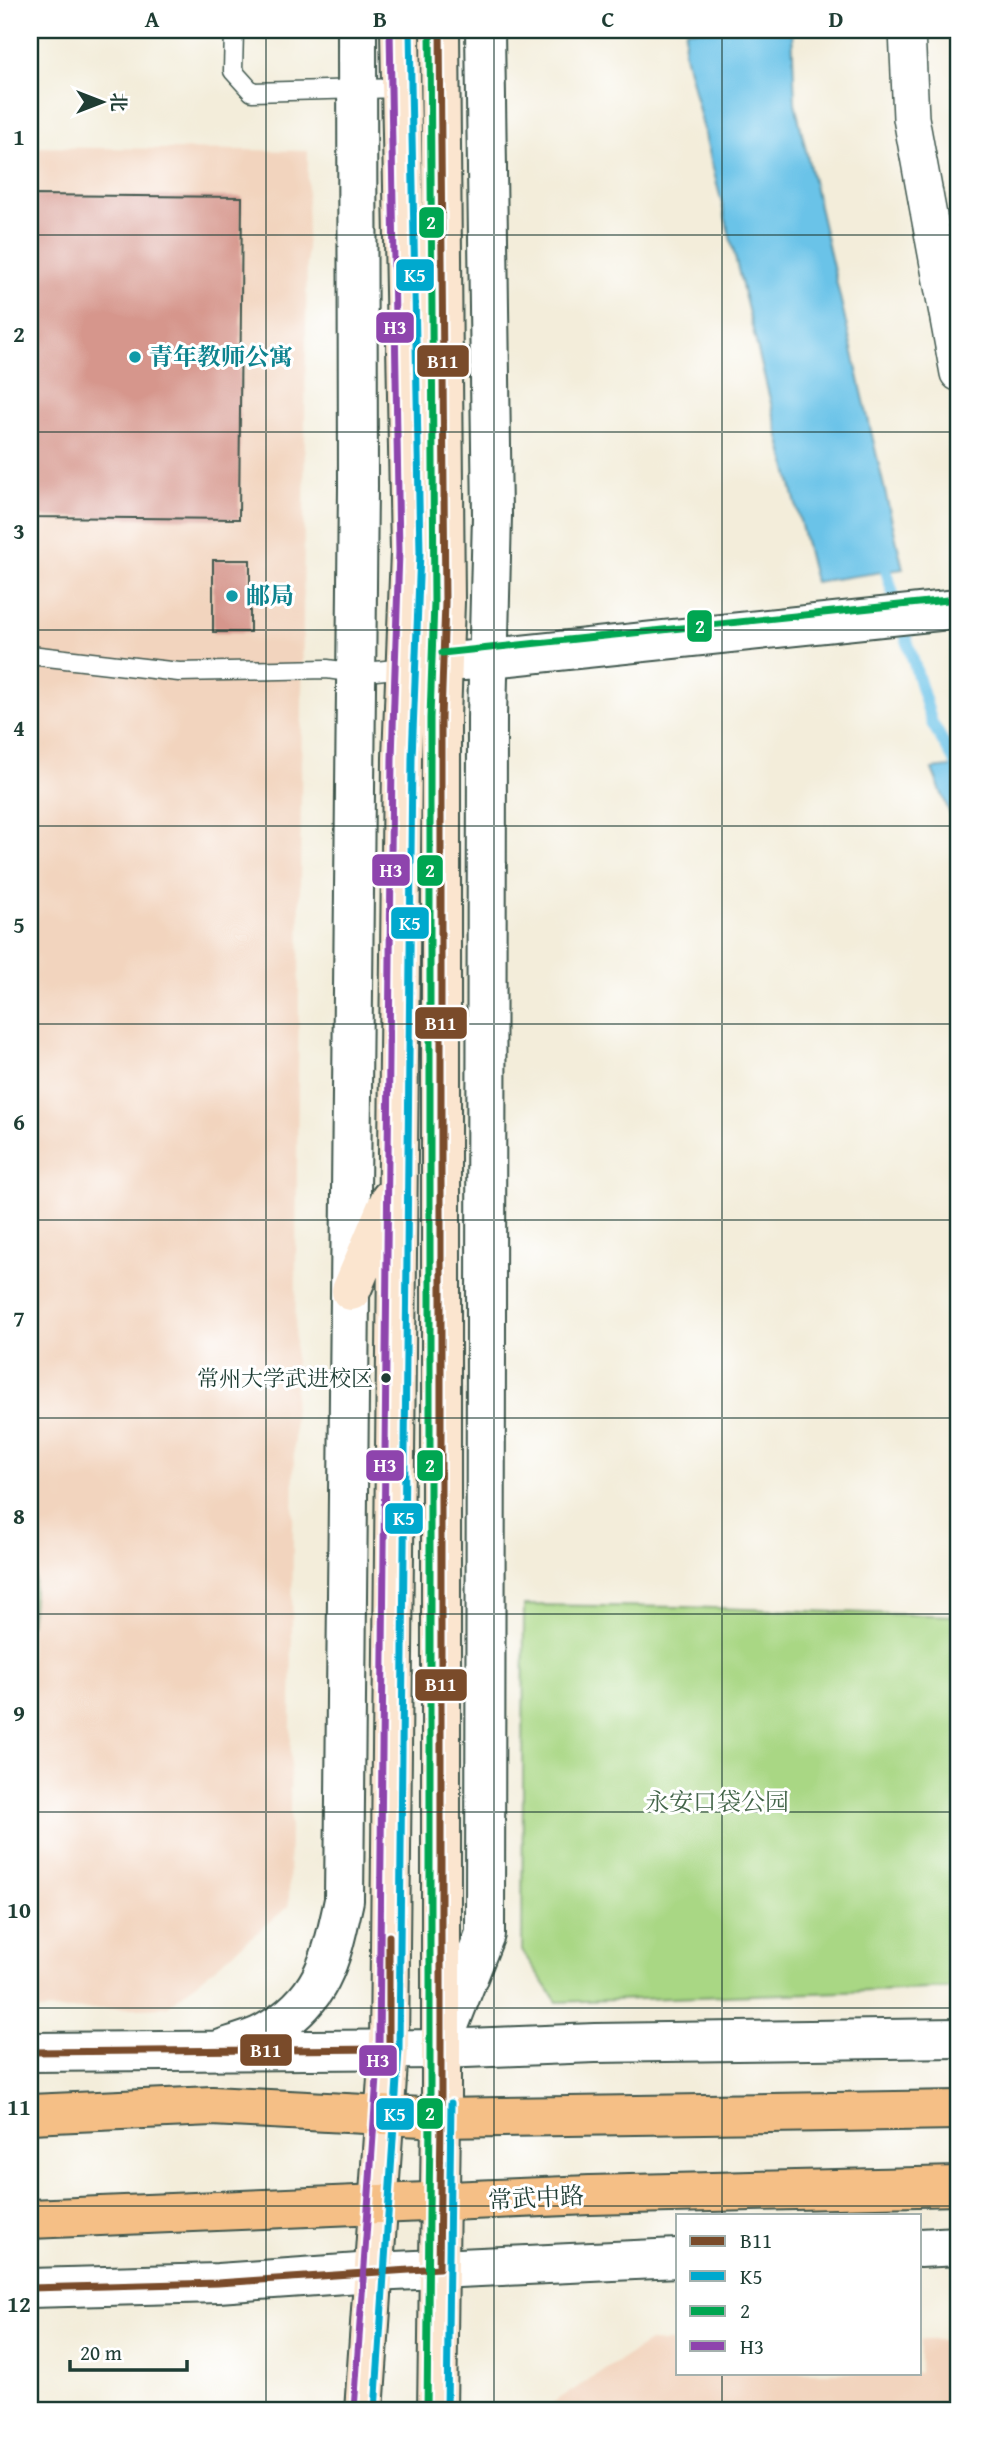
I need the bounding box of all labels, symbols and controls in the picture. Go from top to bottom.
text: A [145,2,160,35]
text: B [373,2,387,35]
text: C [601,2,615,35]
text: D [829,2,844,35]
north arrow [66,66,136,136]
text: 北 [105,92,133,112]
text: 1 [13,120,25,153]
line badge: 2 [418,206,445,239]
text: 2 [426,208,436,236]
line badge: K5 [395,258,435,292]
text: K5 [404,261,426,289]
line badge: H3 [375,311,415,344]
text: H3 [383,313,407,341]
text: 2 [13,317,25,350]
place label: 青年教师公寓 [149,339,293,374]
line badge: B11 [416,344,470,378]
text: B11 [427,347,459,375]
marker: 青年教师公寓 [127,349,143,365]
text: 3 [13,514,25,547]
place label: 邮局 [246,578,294,613]
marker: 邮局 [224,588,240,604]
line badge: 2 [686,609,713,643]
text: 2 [695,612,705,640]
text: 4 [13,711,25,744]
line badge: H3 [371,853,411,887]
line badge: 2 [416,854,444,887]
text: H3 [379,856,403,884]
text: 2 [425,856,435,884]
line badge: K5 [390,906,430,940]
text: 5 [13,908,25,941]
text: K5 [399,909,421,937]
line badge: B11 [414,1006,468,1040]
text: B11 [425,1009,457,1037]
text: 6 [13,1105,25,1138]
text: 7 [13,1302,25,1335]
place label: 常州大学武进校区 [197,1362,373,1394]
marker: 常州大学武进校区 [379,1371,393,1385]
line badge: H3 [365,1449,405,1482]
line badge: 2 [416,1449,444,1482]
text: H3 [373,1451,397,1479]
text: 2 [425,1451,435,1479]
text: 8 [13,1499,25,1532]
line badge: K5 [384,1502,424,1535]
text: K5 [393,1504,415,1532]
line badge: B11 [414,1668,468,1702]
text: B11 [425,1670,457,1698]
text: 9 [13,1696,25,1729]
park label: 永安口袋公园 [645,1784,789,1819]
text: 10 [7,1893,31,1926]
line badge: B11 [239,2033,293,2067]
text: B11 [250,2036,282,2064]
line badge: H3 [358,2044,398,2077]
text: H3 [366,2046,390,2074]
text: 11 [7,2090,31,2123]
line badge: K5 [375,2097,415,2131]
line badge: 2 [416,2097,444,2130]
text: 2 [425,2099,435,2127]
text: K5 [384,2100,406,2128]
street label: 常武中路 [487,2178,585,2217]
legend [676,2214,922,2374]
text: B11 [740,2225,772,2256]
text: K5 [740,2261,763,2292]
text: 12 [7,2287,31,2320]
text: 2 [740,2295,750,2326]
scale bar [70,2329,187,2373]
text: H3 [740,2331,764,2362]
text: 20 m [80,2337,122,2368]

